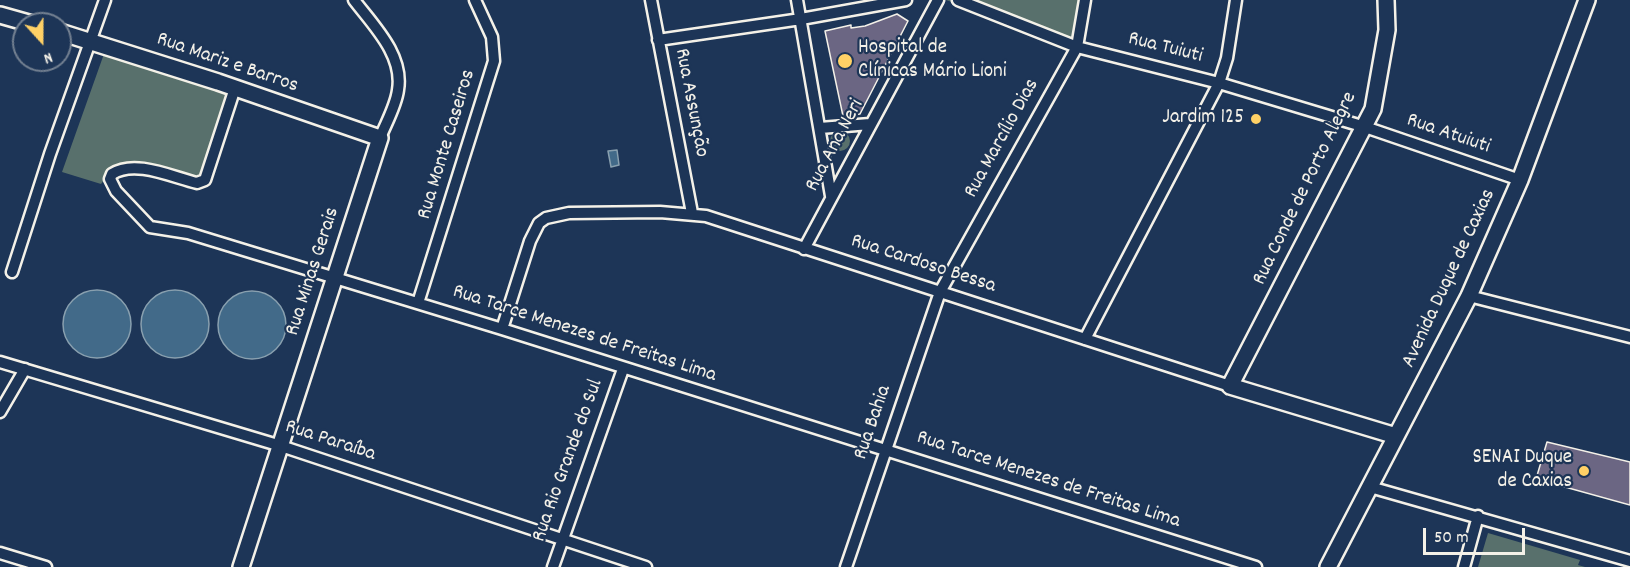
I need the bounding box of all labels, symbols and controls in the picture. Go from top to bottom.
north arrow [12,12,72,72]
street label: Rua Mariz e Barros [153,28,301,100]
street label: Rua Tuiuti [1125,28,1205,70]
place label: Hospital de Clínicas Mário Lioni [858,36,1007,86]
text: N [40,45,56,70]
street label: Rua Assunção [667,47,713,159]
marker: Hospital de Clínicas Mário Lioni [836,52,854,70]
street label: Rua Monte Caseiros [413,67,483,223]
street label: Rua Marcílio Dias [960,75,1046,203]
street label: Rua Conde de Porto Alegre [1248,88,1364,290]
street label: Rua Ana Neri [801,95,871,197]
place label: Jardim 125 [1162,106,1244,132]
street label: Rua Atuiuti [1403,109,1493,161]
marker: Jardim 125 [1249,112,1263,126]
street label: Avenida Duque de Caxias [1398,186,1502,372]
street label: Rua Minas Gerais [281,205,347,339]
street label: Rua Cardoso Bessa [847,230,999,300]
street label: Rua Tarce Menezes de Freitas Lima [449,280,719,390]
street label: Rua Rio Grande do Sul [528,376,610,546]
street label: Rua Bahia [850,382,898,464]
street label: Rua Paraíba [282,416,378,468]
street label: Rua Tarce Menezes de Freitas Lima [913,426,1183,536]
place label: SENAI Duque de Caxias [1473,446,1572,496]
marker: SENAI Duque de Caxias [1577,464,1591,478]
scale bar [1426,516,1528,554]
text: 50 m [1434,526,1469,551]

